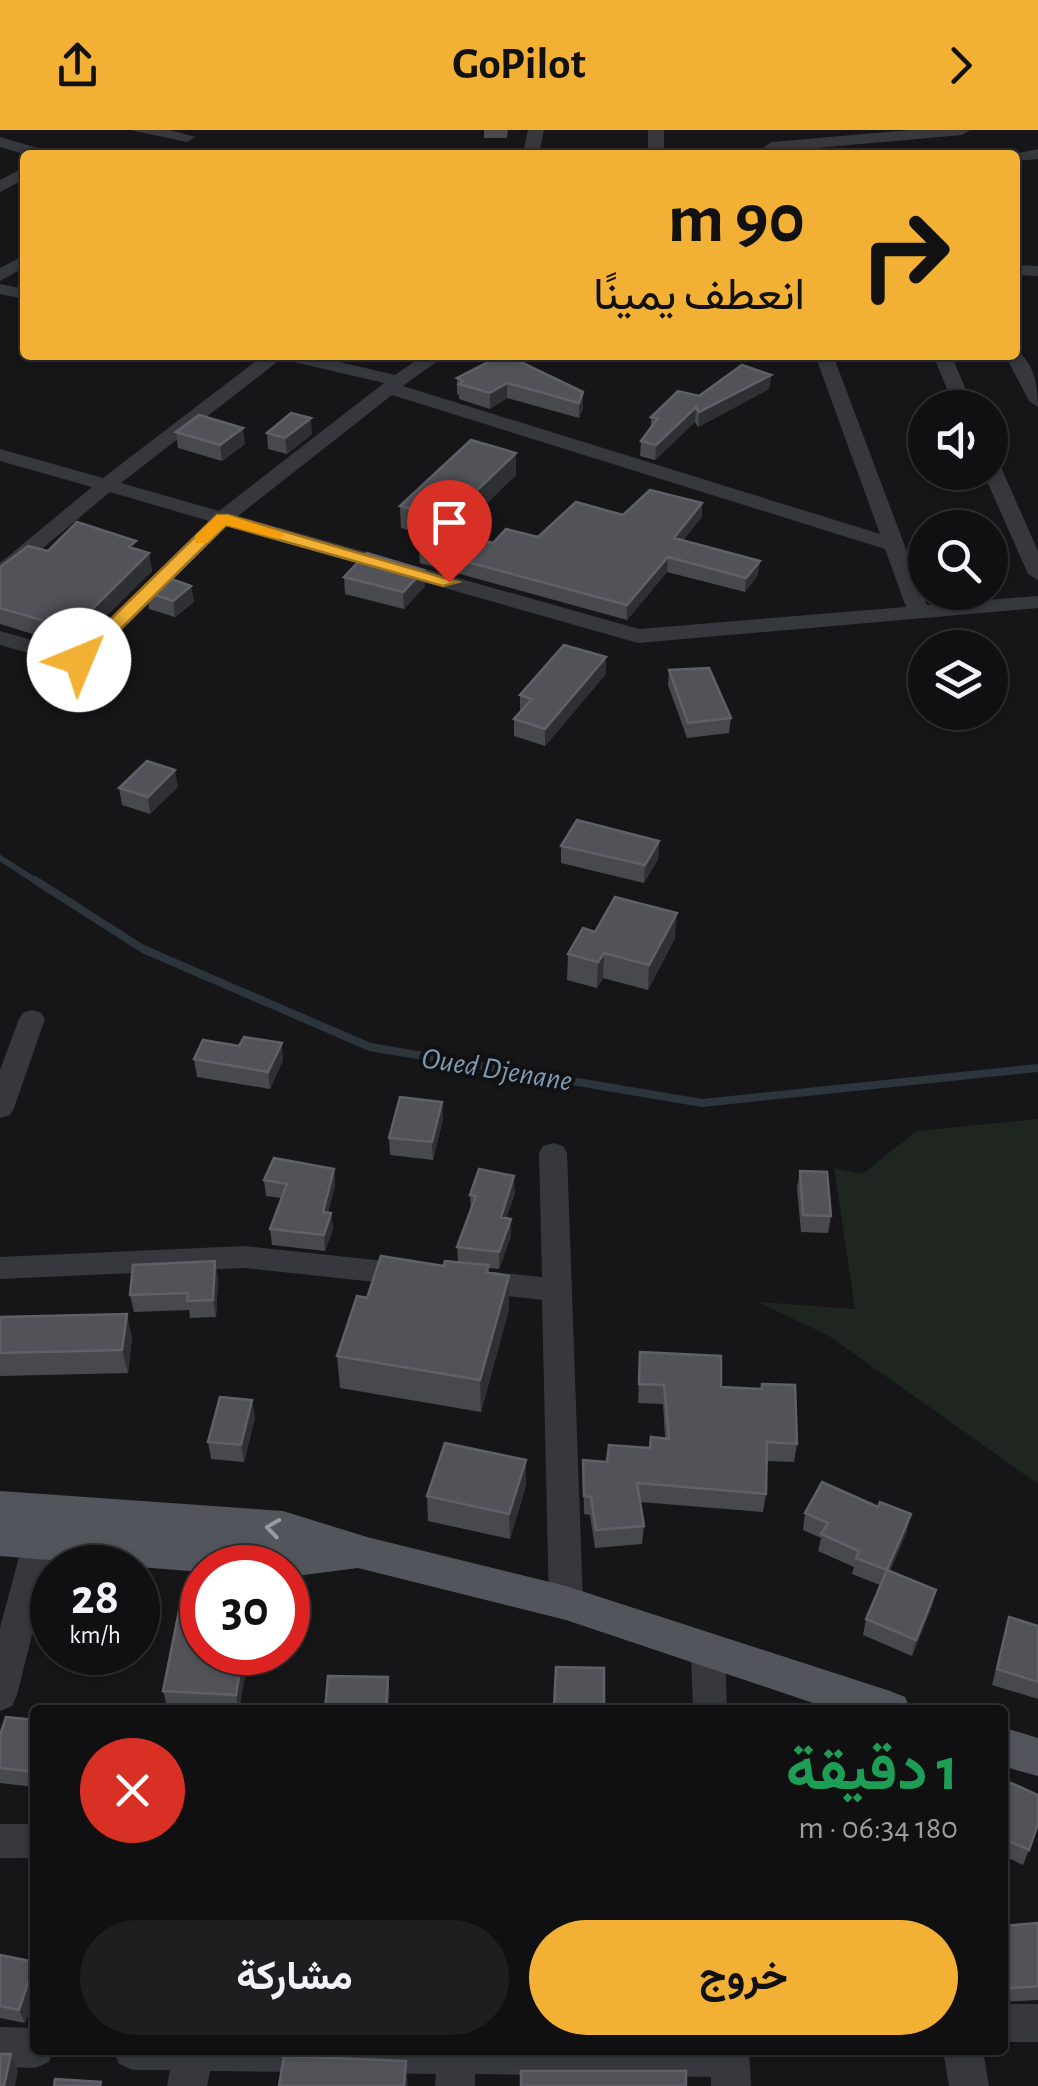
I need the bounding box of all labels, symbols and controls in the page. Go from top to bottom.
icon: share [50,38,105,93]
icon: forward [933,38,988,93]
text: GoPilot [452,42,586,87]
text: 90 m [668,185,805,255]
icon: right [840,190,970,320]
text: انعطف يمينًا [593,273,805,318]
map controls [908,390,1008,730]
button: sound [908,390,1008,490]
pin [407,480,492,583]
icon: arrive [422,495,477,550]
button: search [908,510,1008,610]
position arrow [27,608,131,712]
button: layers [908,630,1008,730]
water label: Oued Djenane [420,1043,574,1097]
one-way arrow [265,1519,281,1540]
speed limit sign: 30 [180,1545,310,1675]
text: 28 [71,1573,119,1623]
text: km/h [69,1623,121,1648]
button: close [80,1738,185,1843]
text: 1 دقيقة [786,1741,958,1801]
text: 180 m · 06:34 [798,1812,958,1844]
button: مشاركة [80,1920,509,2035]
button: خروج [529,1920,958,2035]

